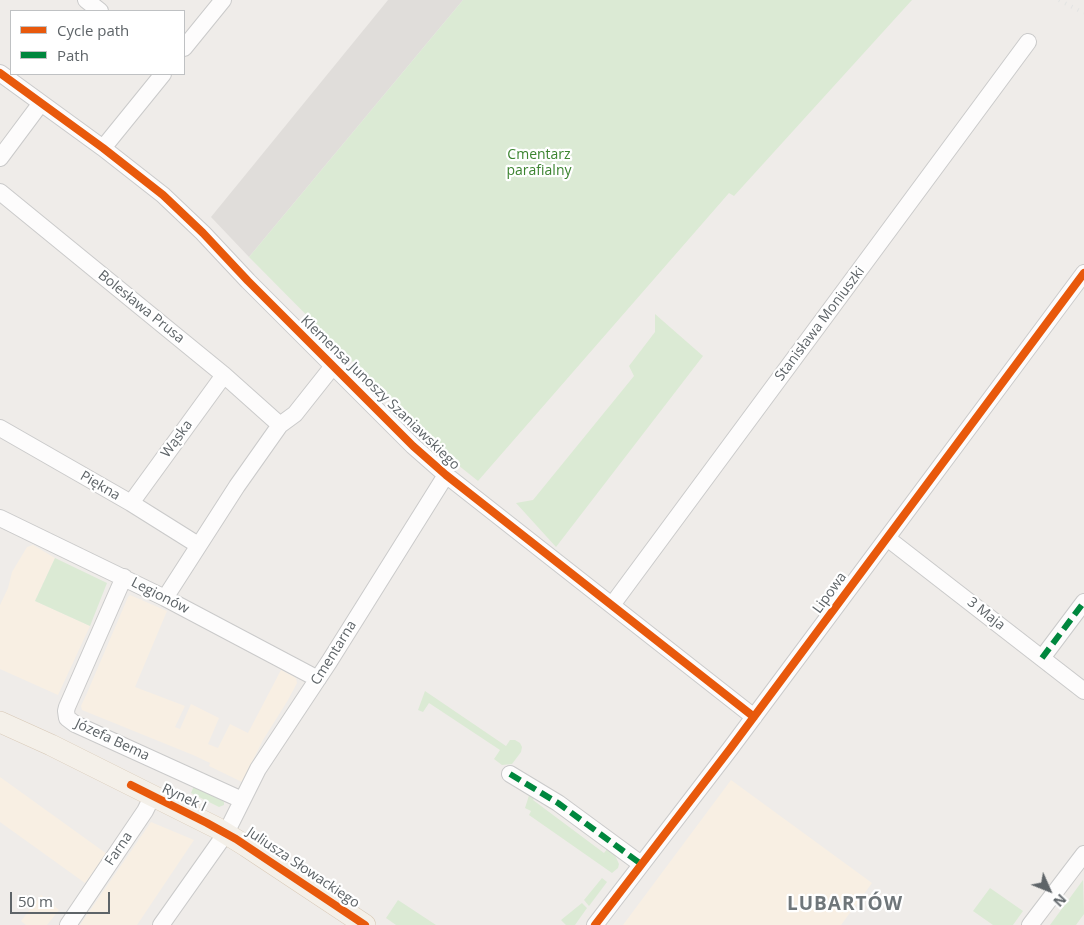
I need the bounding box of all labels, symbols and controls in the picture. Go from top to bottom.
legend [10,10,185,75]
text: Cycle path [57,20,129,40]
text: Path [57,45,89,65]
park label: Cmentarz parafialny [506,147,572,180]
street label: Stanisława Moniuszki [772,264,868,384]
street label: Bolesława Prusa [94,267,188,347]
street label: Klemensa Junoszy Szaniawskiego [297,312,463,474]
street label: Wąska [158,417,196,461]
street label: Piękna [77,468,123,504]
street label: Lipowa [810,569,850,617]
street label: Legionów [128,574,192,618]
street label: 3 Maja [964,594,1008,634]
street label: Cmentarna [308,618,360,688]
street label: Józefa Bema [72,715,152,765]
street label: Rynek I [159,780,209,816]
street label: Juliusza Słowackiego [243,824,363,912]
street label: Farna [102,829,136,869]
north arrow [1024,865,1074,915]
scale bar [12,882,112,914]
text: N [1049,890,1071,911]
text: 50 m [18,891,53,911]
district label: LUBARTÓW [786,894,904,916]

